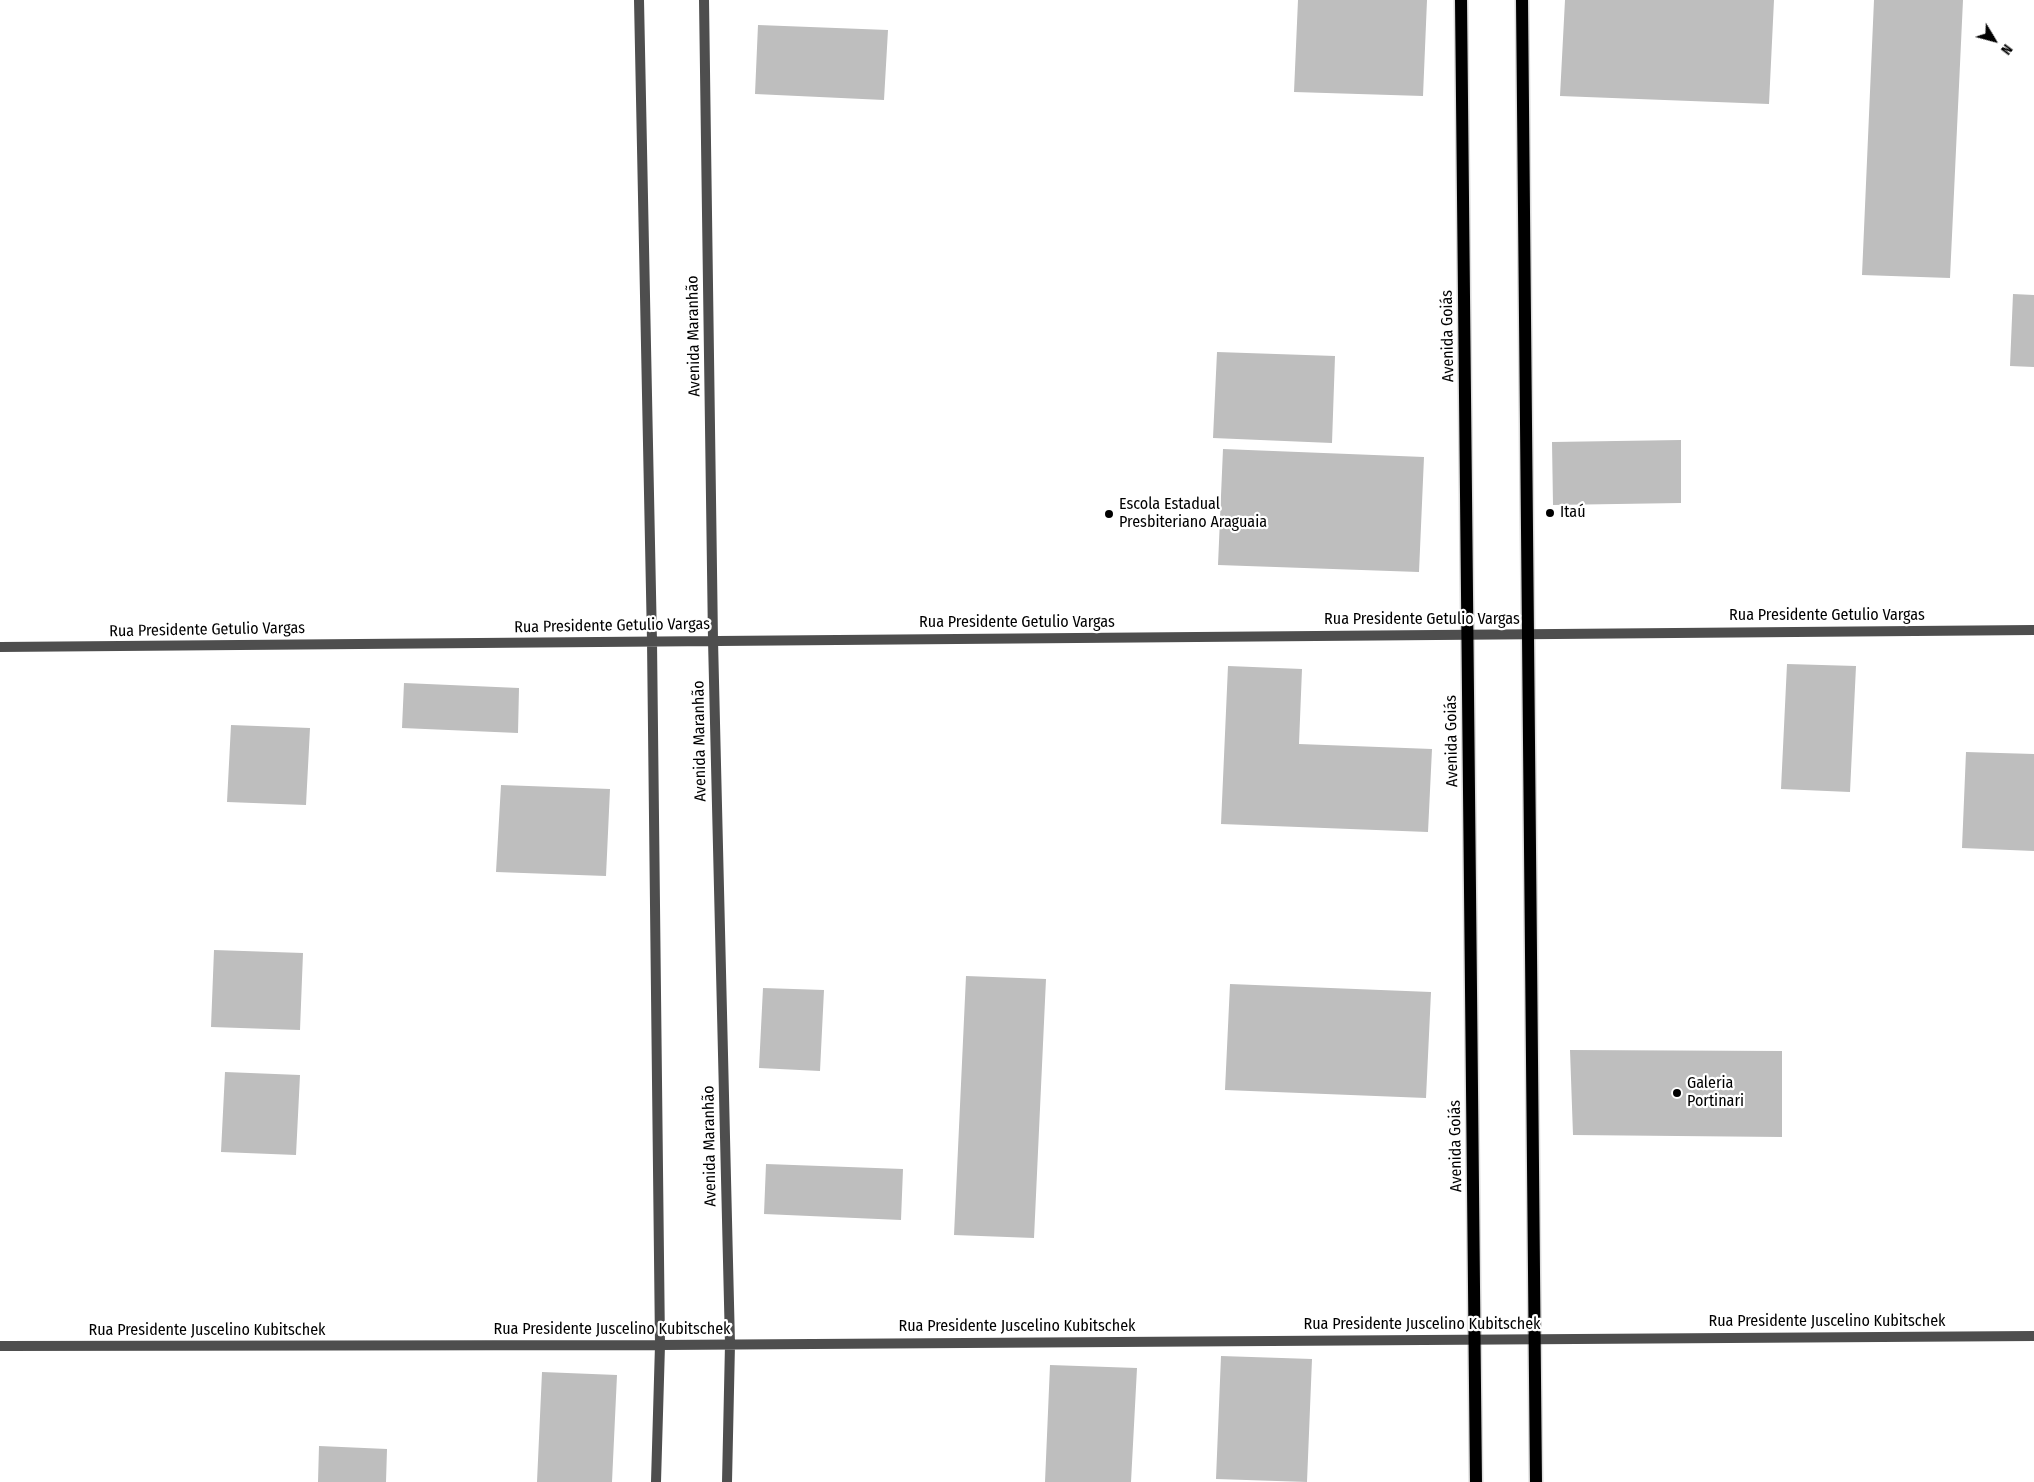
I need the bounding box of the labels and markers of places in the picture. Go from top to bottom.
place label: Escola Estadual Presbiteriano Araguaia [1119,495,1267,533]
place label: Itaú [1560,503,1586,523]
marker: Itaú [1544,507,1556,519]
marker: Escola Estadual Presbiteriano Araguaia [1103,508,1115,520]
place label: Galeria Portinari [1687,1074,1744,1112]
marker: Galeria Portinari [1671,1087,1683,1099]

